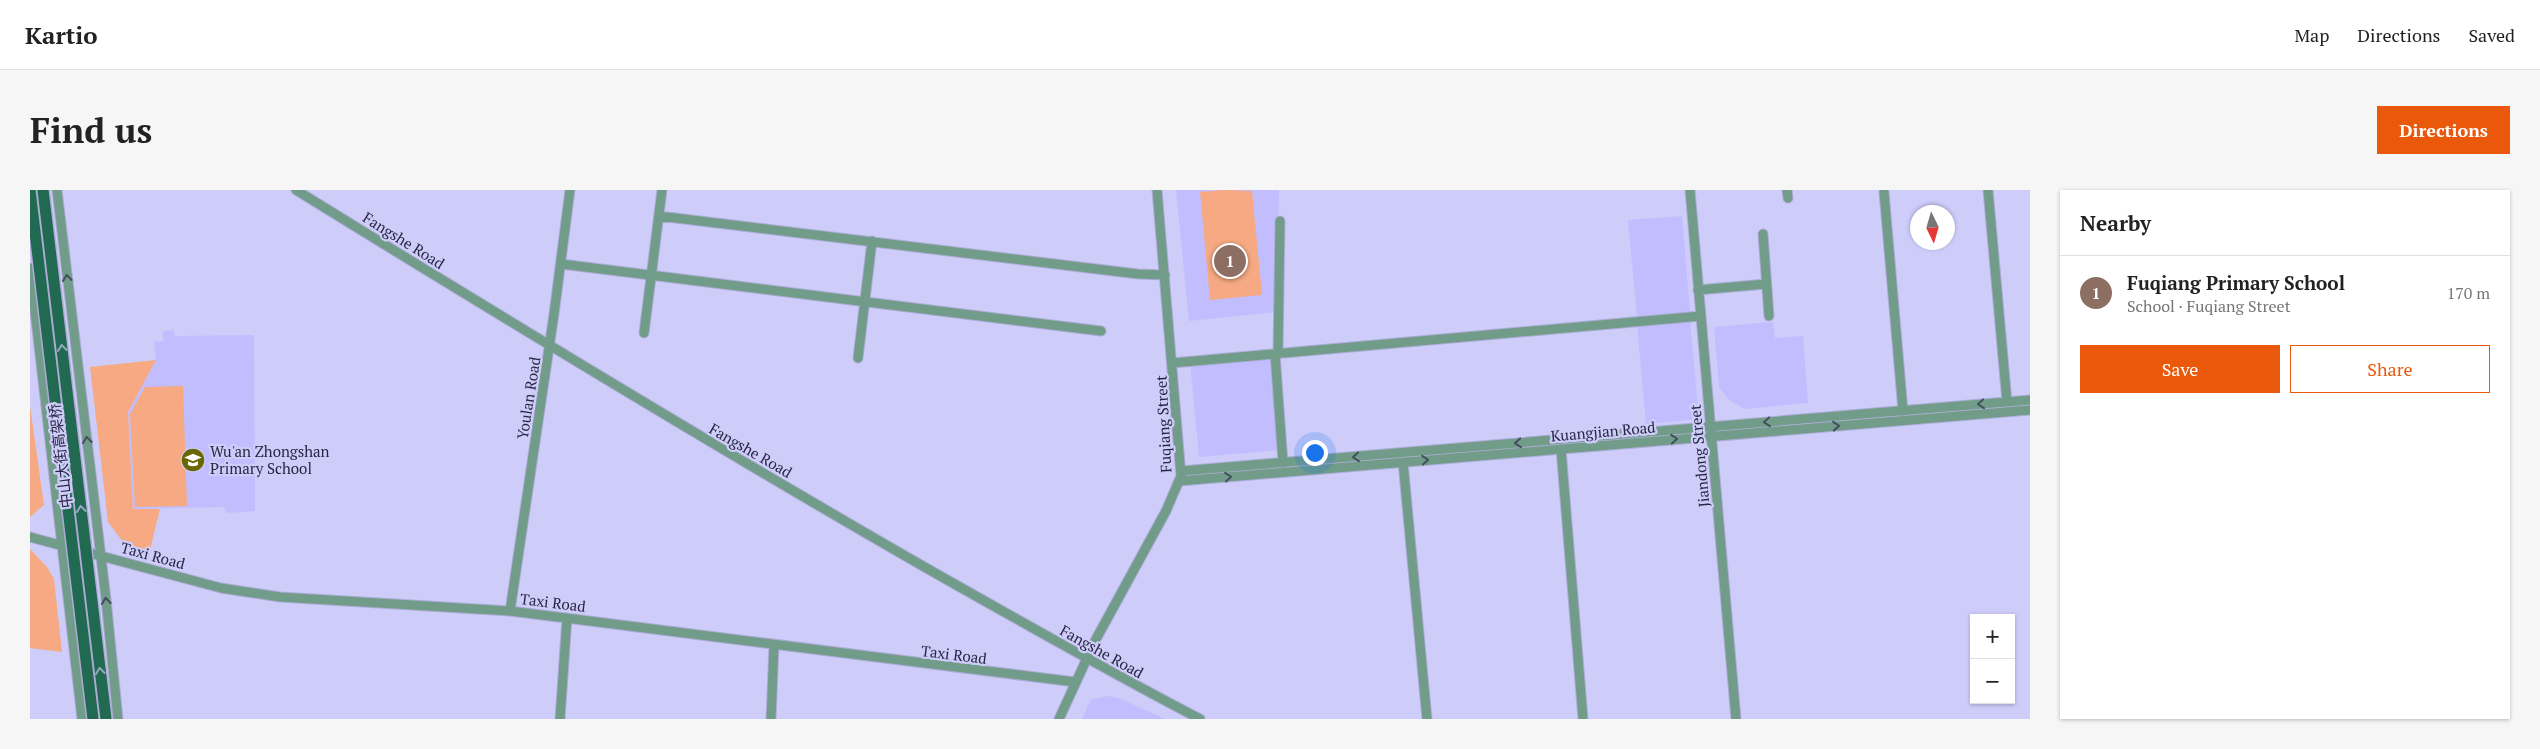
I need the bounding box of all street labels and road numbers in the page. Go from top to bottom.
street label: Fangshe Road [359,207,449,273]
street label: Youlan Road [512,355,544,441]
street label: Fuqiang Street [1150,374,1176,473]
street label: 中山大街高架桥 [44,403,76,509]
street label: Jiandong Street [1685,403,1713,508]
street label: Kuangjian Road [1550,416,1656,446]
street label: Fangshe Road [706,418,796,482]
street label: Taxi Road [119,537,187,573]
street label: Taxi Road [519,588,587,616]
street label: Fangshe Road [1057,620,1147,682]
street label: Taxi Road [920,640,988,668]

